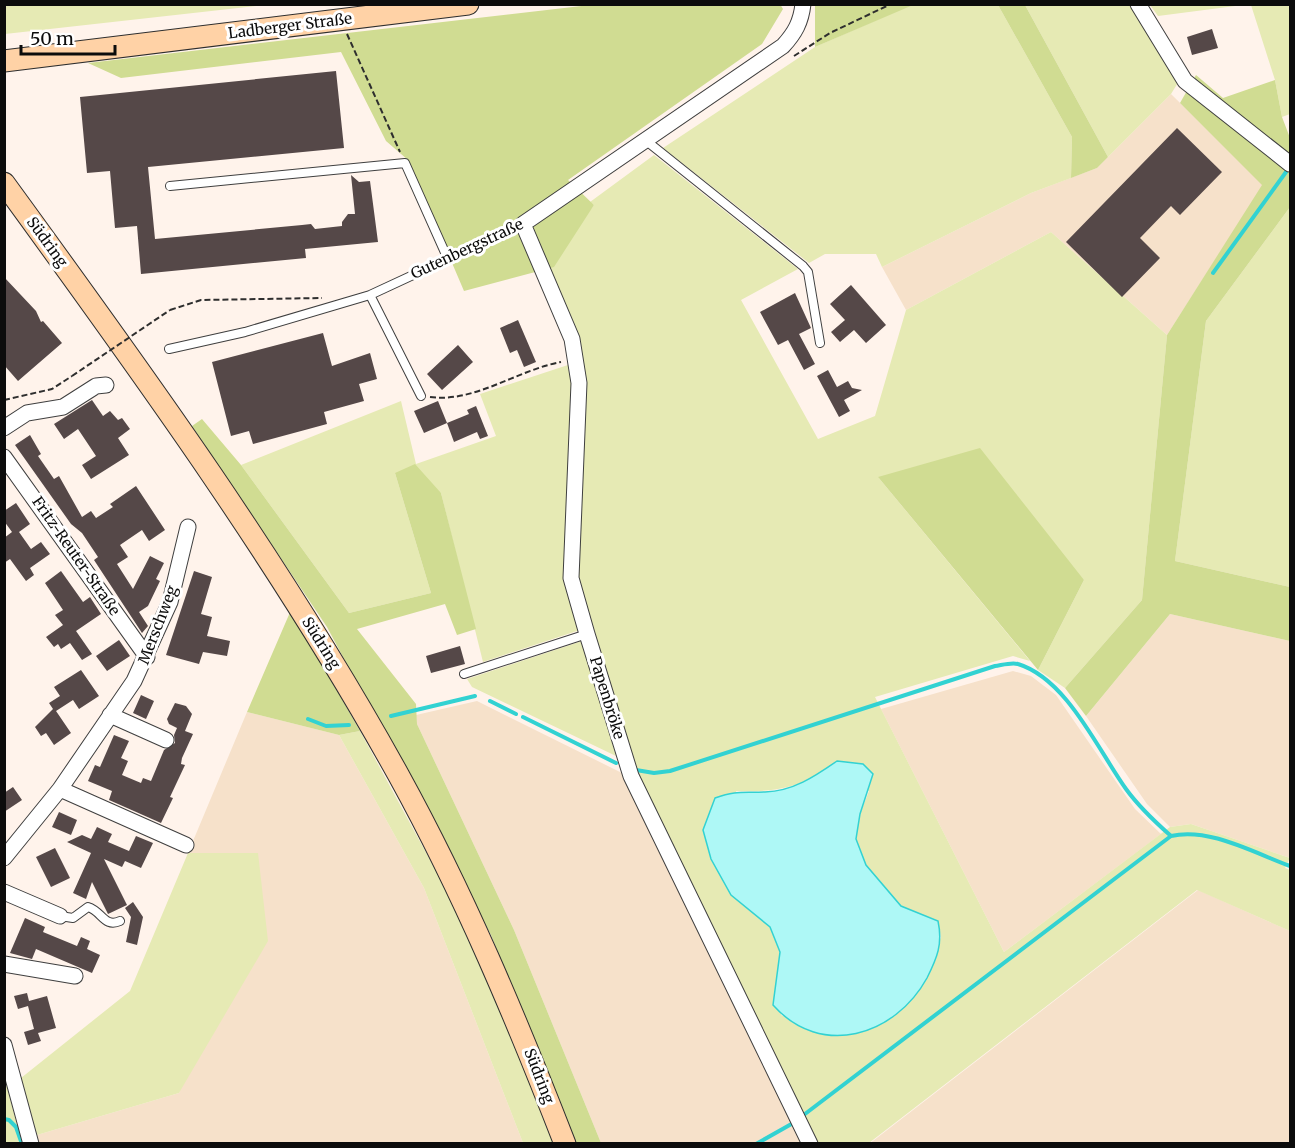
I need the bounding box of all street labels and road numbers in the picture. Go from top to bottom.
street label: Ladberger Straße [227,8,353,43]
street label: Südring [23,213,72,271]
street label: Gutenbergstraße [408,214,526,283]
street label: Fritz-Reuter-Straße [28,493,125,619]
street label: Merschweg [134,583,181,667]
street label: Südring [298,613,345,672]
street label: Papenbröke [586,654,629,742]
street label: Südring [520,1046,559,1106]

